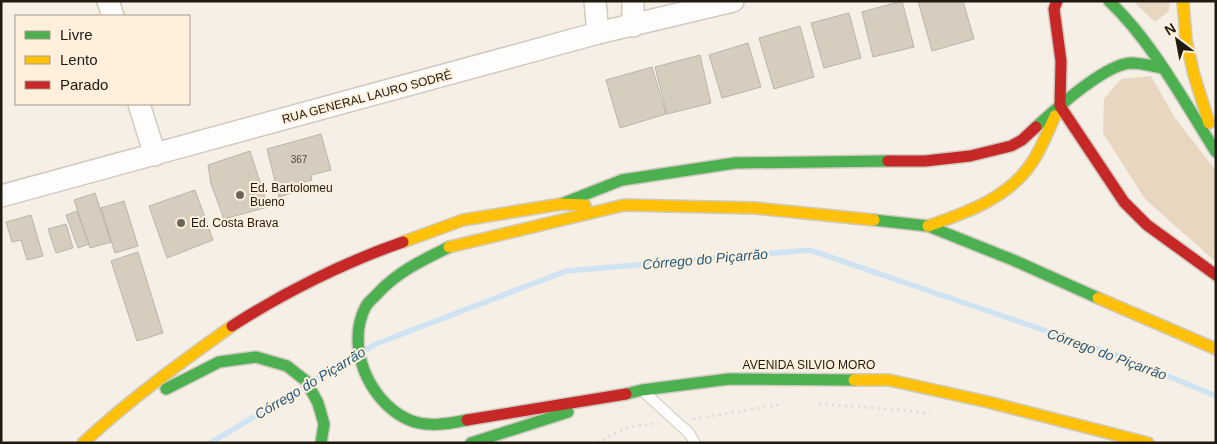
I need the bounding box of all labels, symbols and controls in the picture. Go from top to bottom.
legend [15,15,190,105]
north arrow [1152,15,1202,65]
text: N [1162,20,1179,38]
text: Livre [60,26,93,43]
text: Lento [60,51,98,68]
street label: RUA GENERAL LAURO SODRÉ [280,67,454,126]
text: Parado [60,76,108,93]
house number: 367 [291,154,308,165]
place label: Ed. Bartolomeu Bueno [250,181,333,209]
marker: Ed. Bartolomeu Bueno [234,189,246,201]
place label: Ed. Costa Brava [191,216,279,230]
marker: Ed. Costa Brava [175,217,187,229]
water label: Córrego do Piçarrão [642,246,769,272]
water label: Córrego do Piçarrão [1045,325,1169,383]
water label: Córrego do Piçarrão [252,344,368,422]
street label: AVENIDA SILVIO MORO [743,358,875,372]

